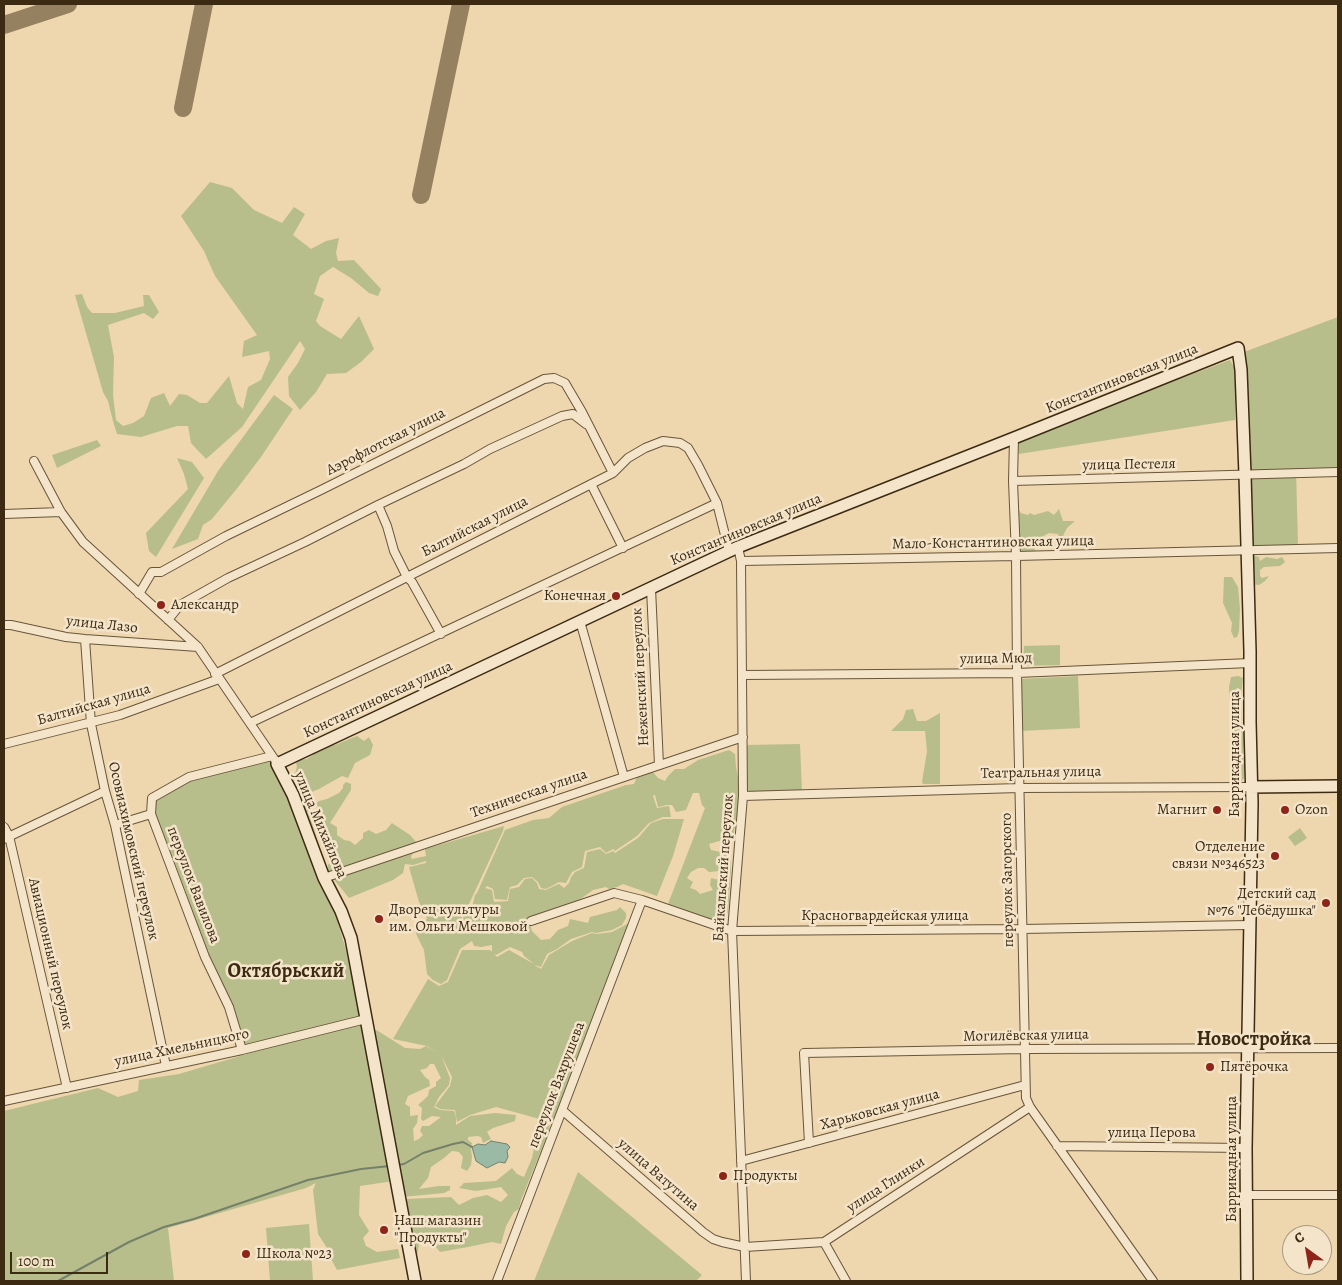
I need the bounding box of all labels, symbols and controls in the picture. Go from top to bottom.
street label: Константиновская улица [1043,340,1201,418]
street label: Аэрофлотская улица [323,404,449,480]
street label: улица Пестеля [1082,455,1176,475]
street label: Константиновская улица [668,490,824,570]
street label: Балтийская улица [419,492,531,562]
street label: Мало-Константиновская улица [892,532,1094,554]
place label: Конечная [544,587,606,605]
marker: Конечная [610,590,622,602]
place label: Александр [171,596,239,614]
marker: Александр [155,599,167,611]
street label: Неженский переулок [628,607,654,747]
street label: улица Лазо [65,612,139,638]
street label: улица Мюд [960,649,1032,669]
street label: Константиновская улица [301,657,455,743]
street label: Балтийская улица [35,680,153,730]
street label: Баррикадная улица [1226,691,1244,817]
street label: Осовиахимовский переулок [104,760,162,942]
street label: Театральная улица [981,763,1101,783]
street label: Техническая улица [468,766,590,822]
street label: улица Михайлова [289,769,351,881]
street label: Байкальский переулок [710,794,738,942]
place label: Магнит [1157,801,1207,819]
place label: Ozon [1295,801,1328,819]
marker: Магнит [1211,804,1223,816]
marker: Ozon [1279,804,1291,816]
street label: переулок Загорского [998,813,1018,947]
street label: переулок Вавилова [162,824,224,946]
place label: Отделение связи №346523 [1172,838,1265,873]
marker: Отделение связи №346523 [1269,850,1281,862]
street label: Авиационный переулок [24,876,76,1032]
place label: Детский сад №76 "Лебёдушка" [1207,885,1316,920]
marker: Детский сад №76 "Лебёдушка" [1320,897,1332,909]
place label: Дворец культуры им. Ольги Мешковой [389,901,528,936]
street label: Красногвардейская улица [801,907,969,925]
marker: Дворец культуры им. Ольги Мешковой [373,913,385,925]
district label: Октябрьский [228,960,344,984]
street label: переулок Вахрушева [525,1019,589,1151]
street label: улица Хмельницкого [113,1025,251,1071]
street label: Могилёвская улица [963,1026,1089,1046]
district label: Новостройка [1197,1028,1311,1052]
place label: Пятёрочка [1220,1058,1288,1076]
marker: Пятёрочка [1204,1061,1216,1073]
street label: Харьковская улица [818,1085,942,1135]
street label: Баррикадная улица [1223,1096,1241,1222]
street label: улица Перова [1108,1124,1196,1142]
street label: улица Ватутина [614,1135,702,1215]
street label: улица Глинки [844,1153,928,1217]
place label: Продукты [733,1167,798,1185]
marker: Продукты [717,1170,729,1182]
place label: Наш магазин "Продукты" [394,1212,481,1247]
marker: Наш магазин "Продукты" [378,1224,390,1236]
north arrow [1282,1225,1332,1275]
text: С [1291,1227,1308,1248]
scale bar [12,1242,110,1274]
place label: Школа №23 [256,1245,332,1263]
marker: Школа №23 [240,1248,252,1260]
text: 100 m [18,1251,55,1271]

